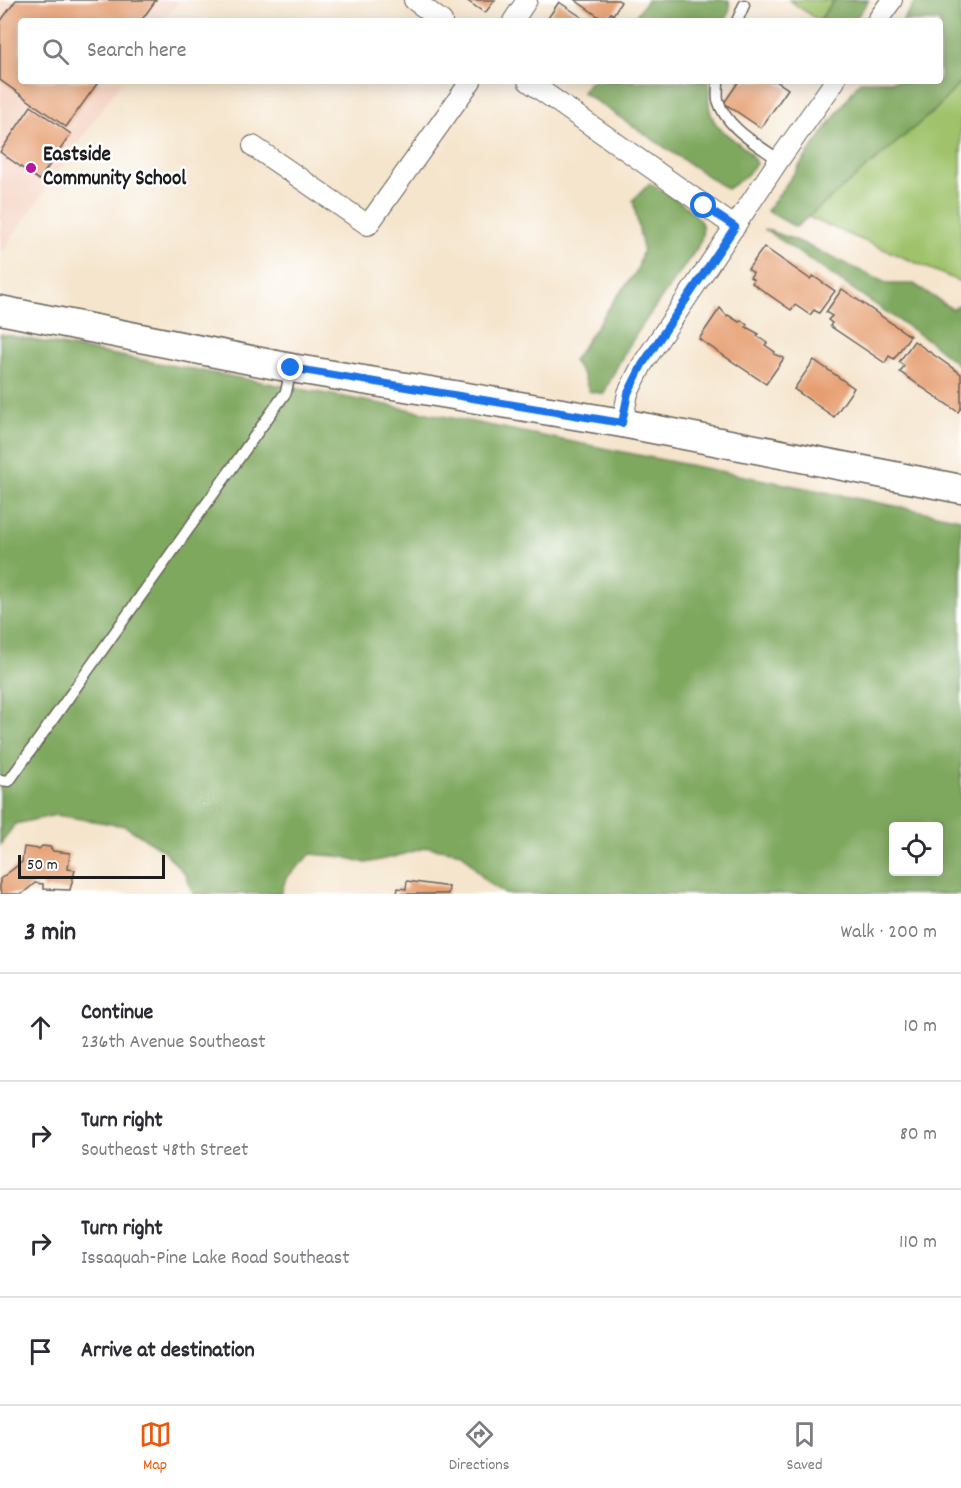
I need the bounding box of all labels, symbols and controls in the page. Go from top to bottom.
search box [18,18,943,84]
icon: search [39,35,72,68]
text: Search here [87,36,186,67]
place label: Eastside Community School [43,141,187,195]
marker: Eastside Community School [24,161,38,175]
route start [690,192,716,218]
route end [277,354,303,380]
map controls [889,822,943,876]
button: locate [889,822,943,876]
scale bar [18,852,165,880]
text: 50 m [27,854,58,877]
text: 3 min [24,915,76,952]
text: Walk · 200 m [841,919,937,947]
text: Continue [81,998,153,1029]
icon: ahead [24,1011,57,1044]
text: 10 m [903,1013,937,1041]
text: 236th Avenue Southeast [81,1029,266,1057]
text: Turn right [81,1106,163,1137]
icon: right [24,1119,57,1152]
text: 80 m [900,1121,937,1149]
text: Southeast 48th Street [81,1137,248,1165]
text: Turn right [81,1214,163,1245]
icon: right [24,1227,57,1260]
text: 110 m [899,1229,937,1257]
text: Issaquah-Pine Lake Road Southeast [81,1245,350,1273]
icon: arrive [24,1335,57,1368]
text: Arrive at destination [81,1336,255,1367]
tab: Map [139,1418,172,1477]
tab: Directions [449,1418,509,1477]
tab: Saved [787,1418,822,1477]

